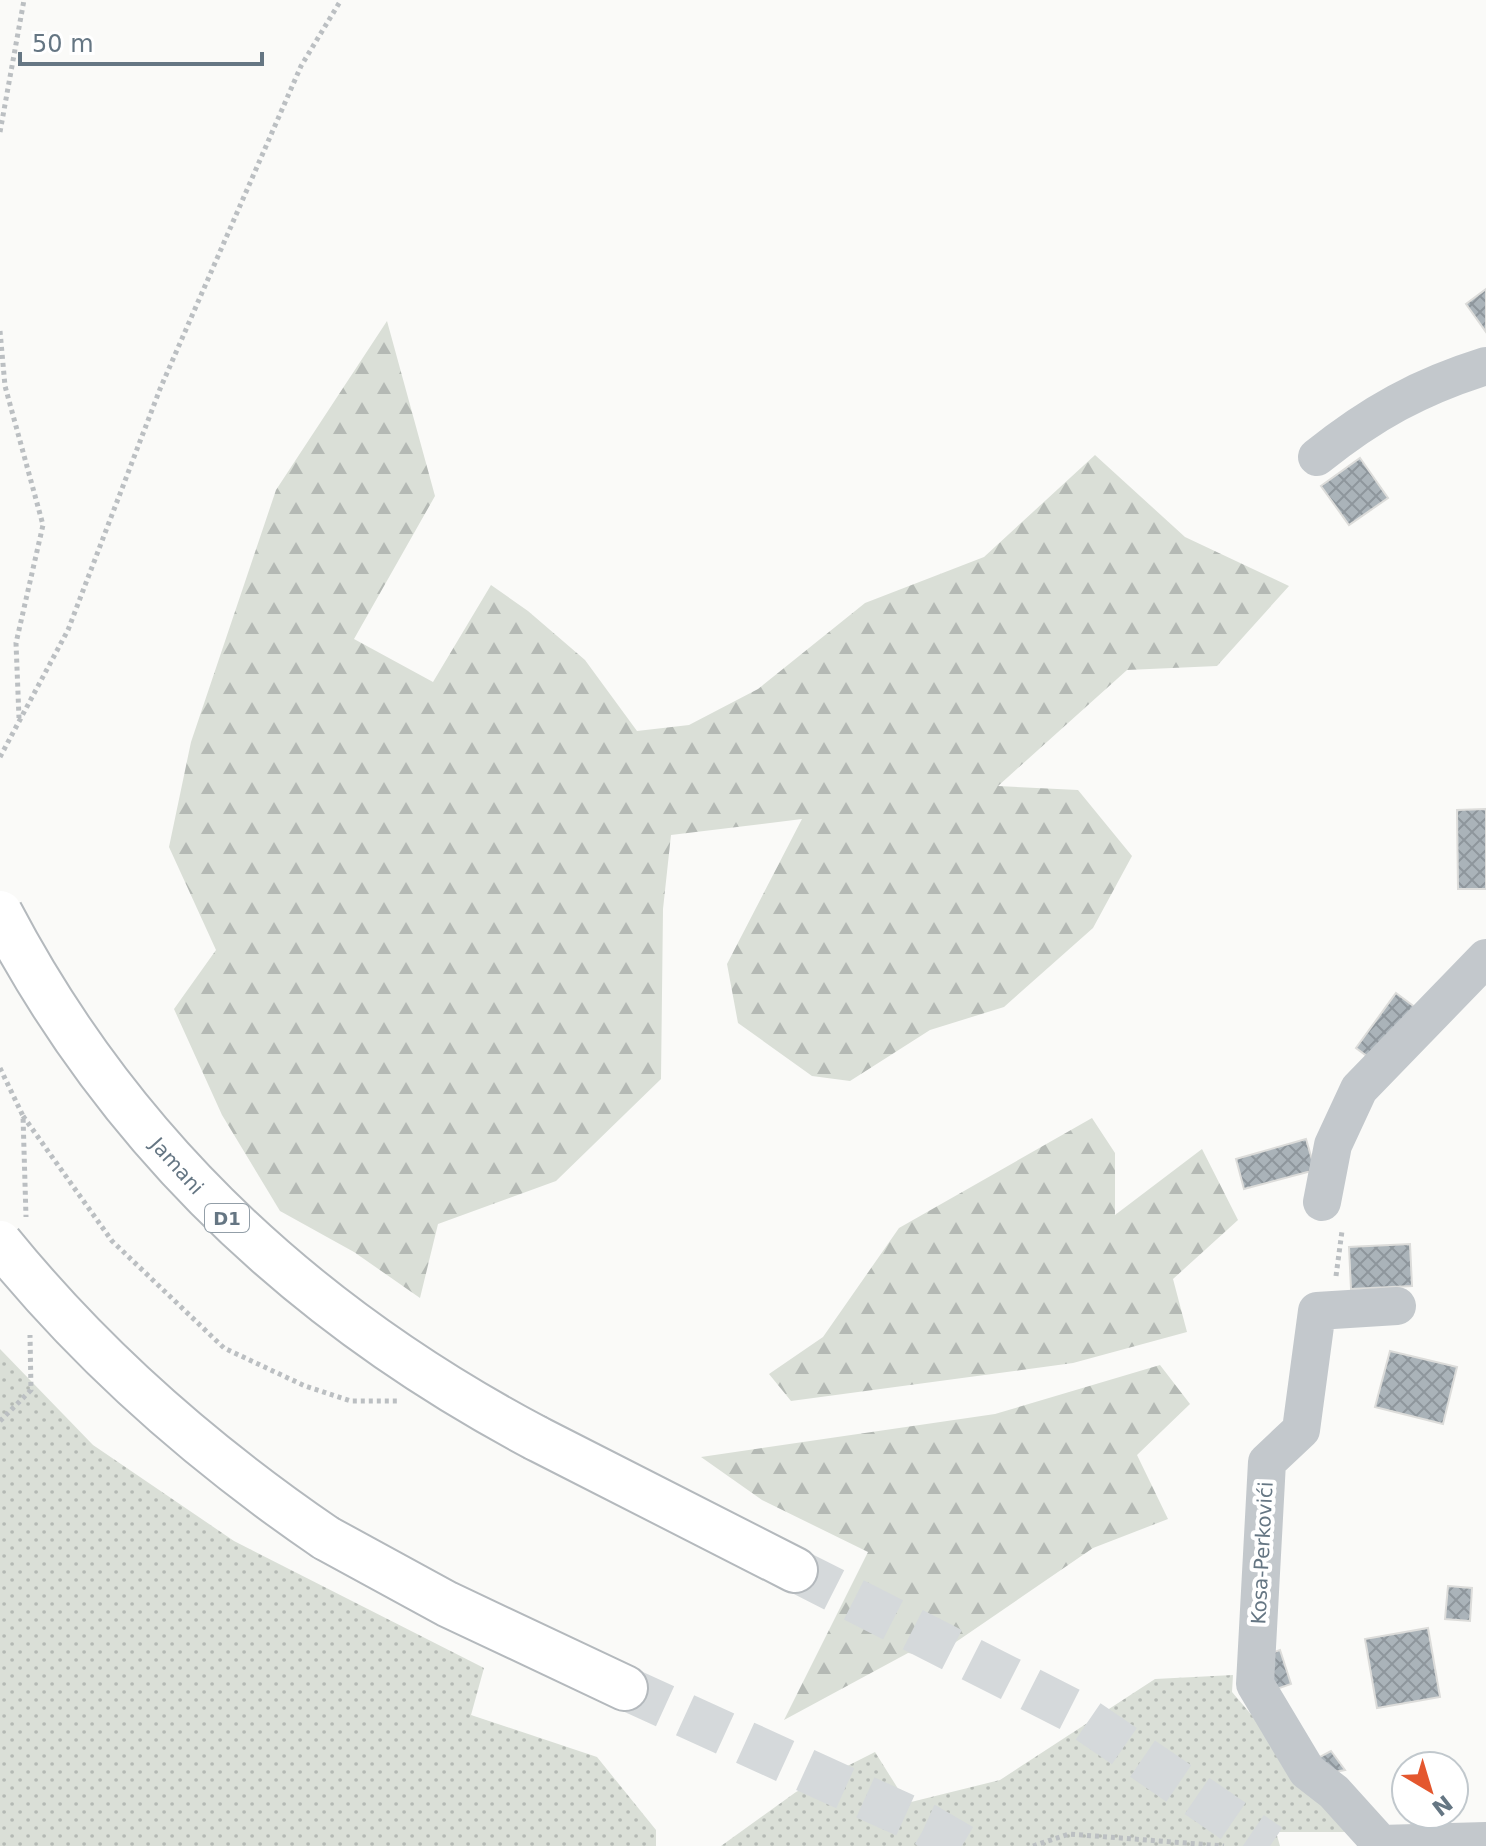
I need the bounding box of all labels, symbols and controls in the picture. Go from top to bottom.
scale bar [20,16,262,66]
text: 50 m [32,30,94,58]
street label: Jamani [144,1131,209,1199]
road number: D1 [205,1204,249,1232]
street label: Kosa-Perkovići [1246,1481,1278,1625]
north arrow [1390,1750,1470,1830]
text: N [1427,1790,1457,1821]

